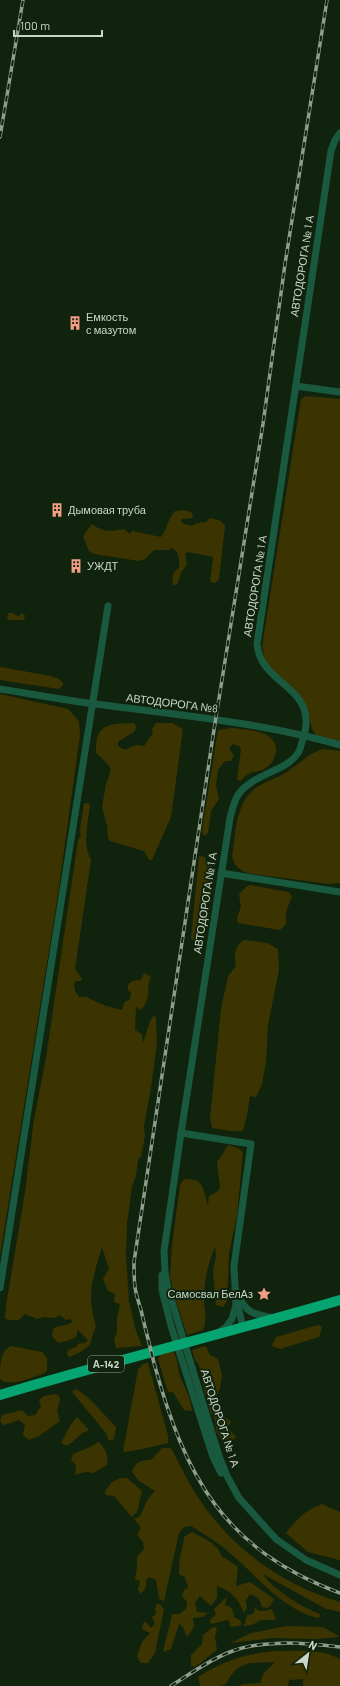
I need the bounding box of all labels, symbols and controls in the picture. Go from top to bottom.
scale bar [14,12,102,38]
text: 100 m [20,18,50,32]
street label: АВТОДОРОГА № 1 А [287,214,316,317]
place label: Емкость с мазутом [86,310,136,336]
building icon: Емкость с мазутом [67,315,83,331]
building icon: Дымовая труба [49,502,65,518]
place label: Дымовая труба [68,503,147,516]
street label: АВТОДОРОГА № 1 А [240,534,269,637]
building icon: УЖДТ [68,558,84,574]
place label: УЖДТ [87,559,119,572]
street label: АВТОДОРОГА №8 [125,690,219,715]
street label: АВТОДОРОГА № 1 А [190,851,219,954]
place icon: Самосвал БелАз [256,1286,272,1302]
place label: Самосвал БелАз [167,1287,253,1300]
road number: А-142 [88,1356,124,1372]
street label: АВТОДОРОГА № 1 А [198,1367,243,1469]
north arrow [288,1634,328,1674]
text: N [307,1637,320,1652]

